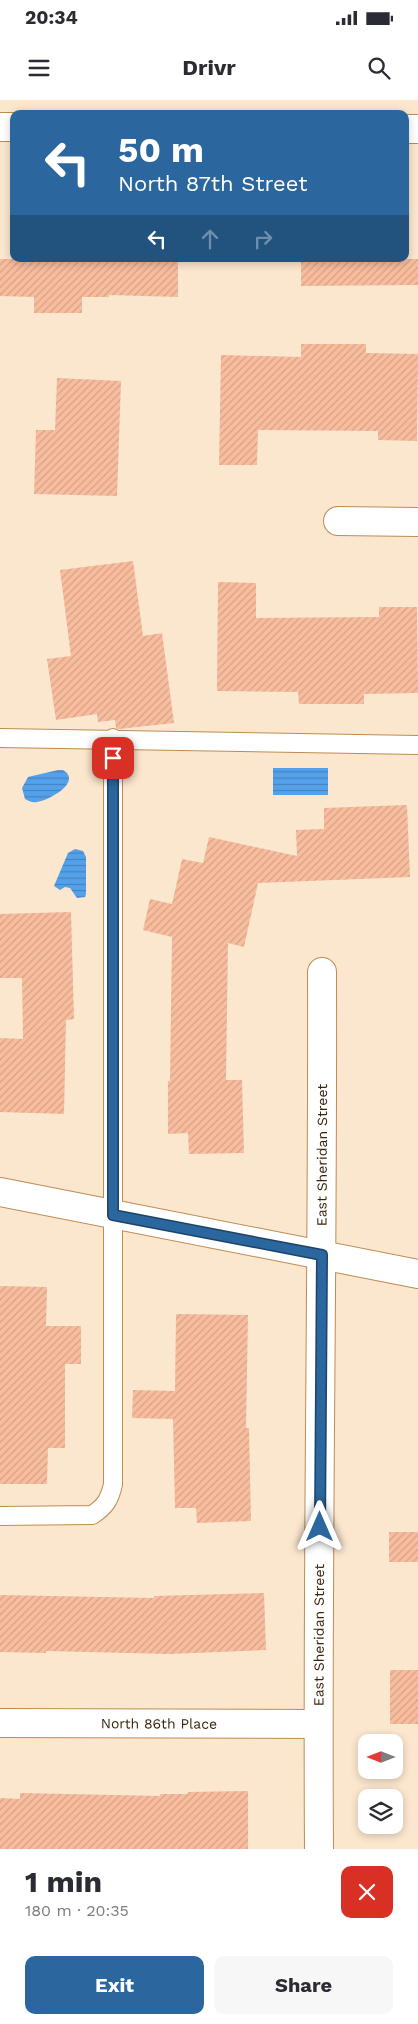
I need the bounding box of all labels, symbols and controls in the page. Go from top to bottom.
text: 20:34 [25,6,78,29]
icon: menu [25,54,53,82]
icon: search [365,54,393,82]
text: Drivr [182,55,236,80]
text: 50 m [118,129,204,171]
icon: left [35,130,100,195]
text: North 87th Street [118,171,307,196]
icon: left [143,225,171,253]
icon: ahead [196,225,224,253]
icon: right [249,225,277,253]
pin [92,737,134,779]
icon: arrive [99,744,127,772]
street label: East Sheridan Street [313,1084,330,1226]
position arrow [293,1500,345,1552]
street label: East Sheridan Street [311,1564,327,1706]
street label: North 86th Place [101,1715,217,1732]
north arrow [358,1734,402,1779]
map controls [358,1734,403,1834]
button: layers [358,1789,403,1834]
text: 1 min [25,1864,102,1899]
button: close [341,1866,393,1918]
text: 180 m · 20:35 [25,1901,129,1920]
button: Exit [25,1956,204,2014]
button: Share [214,1956,393,2014]

